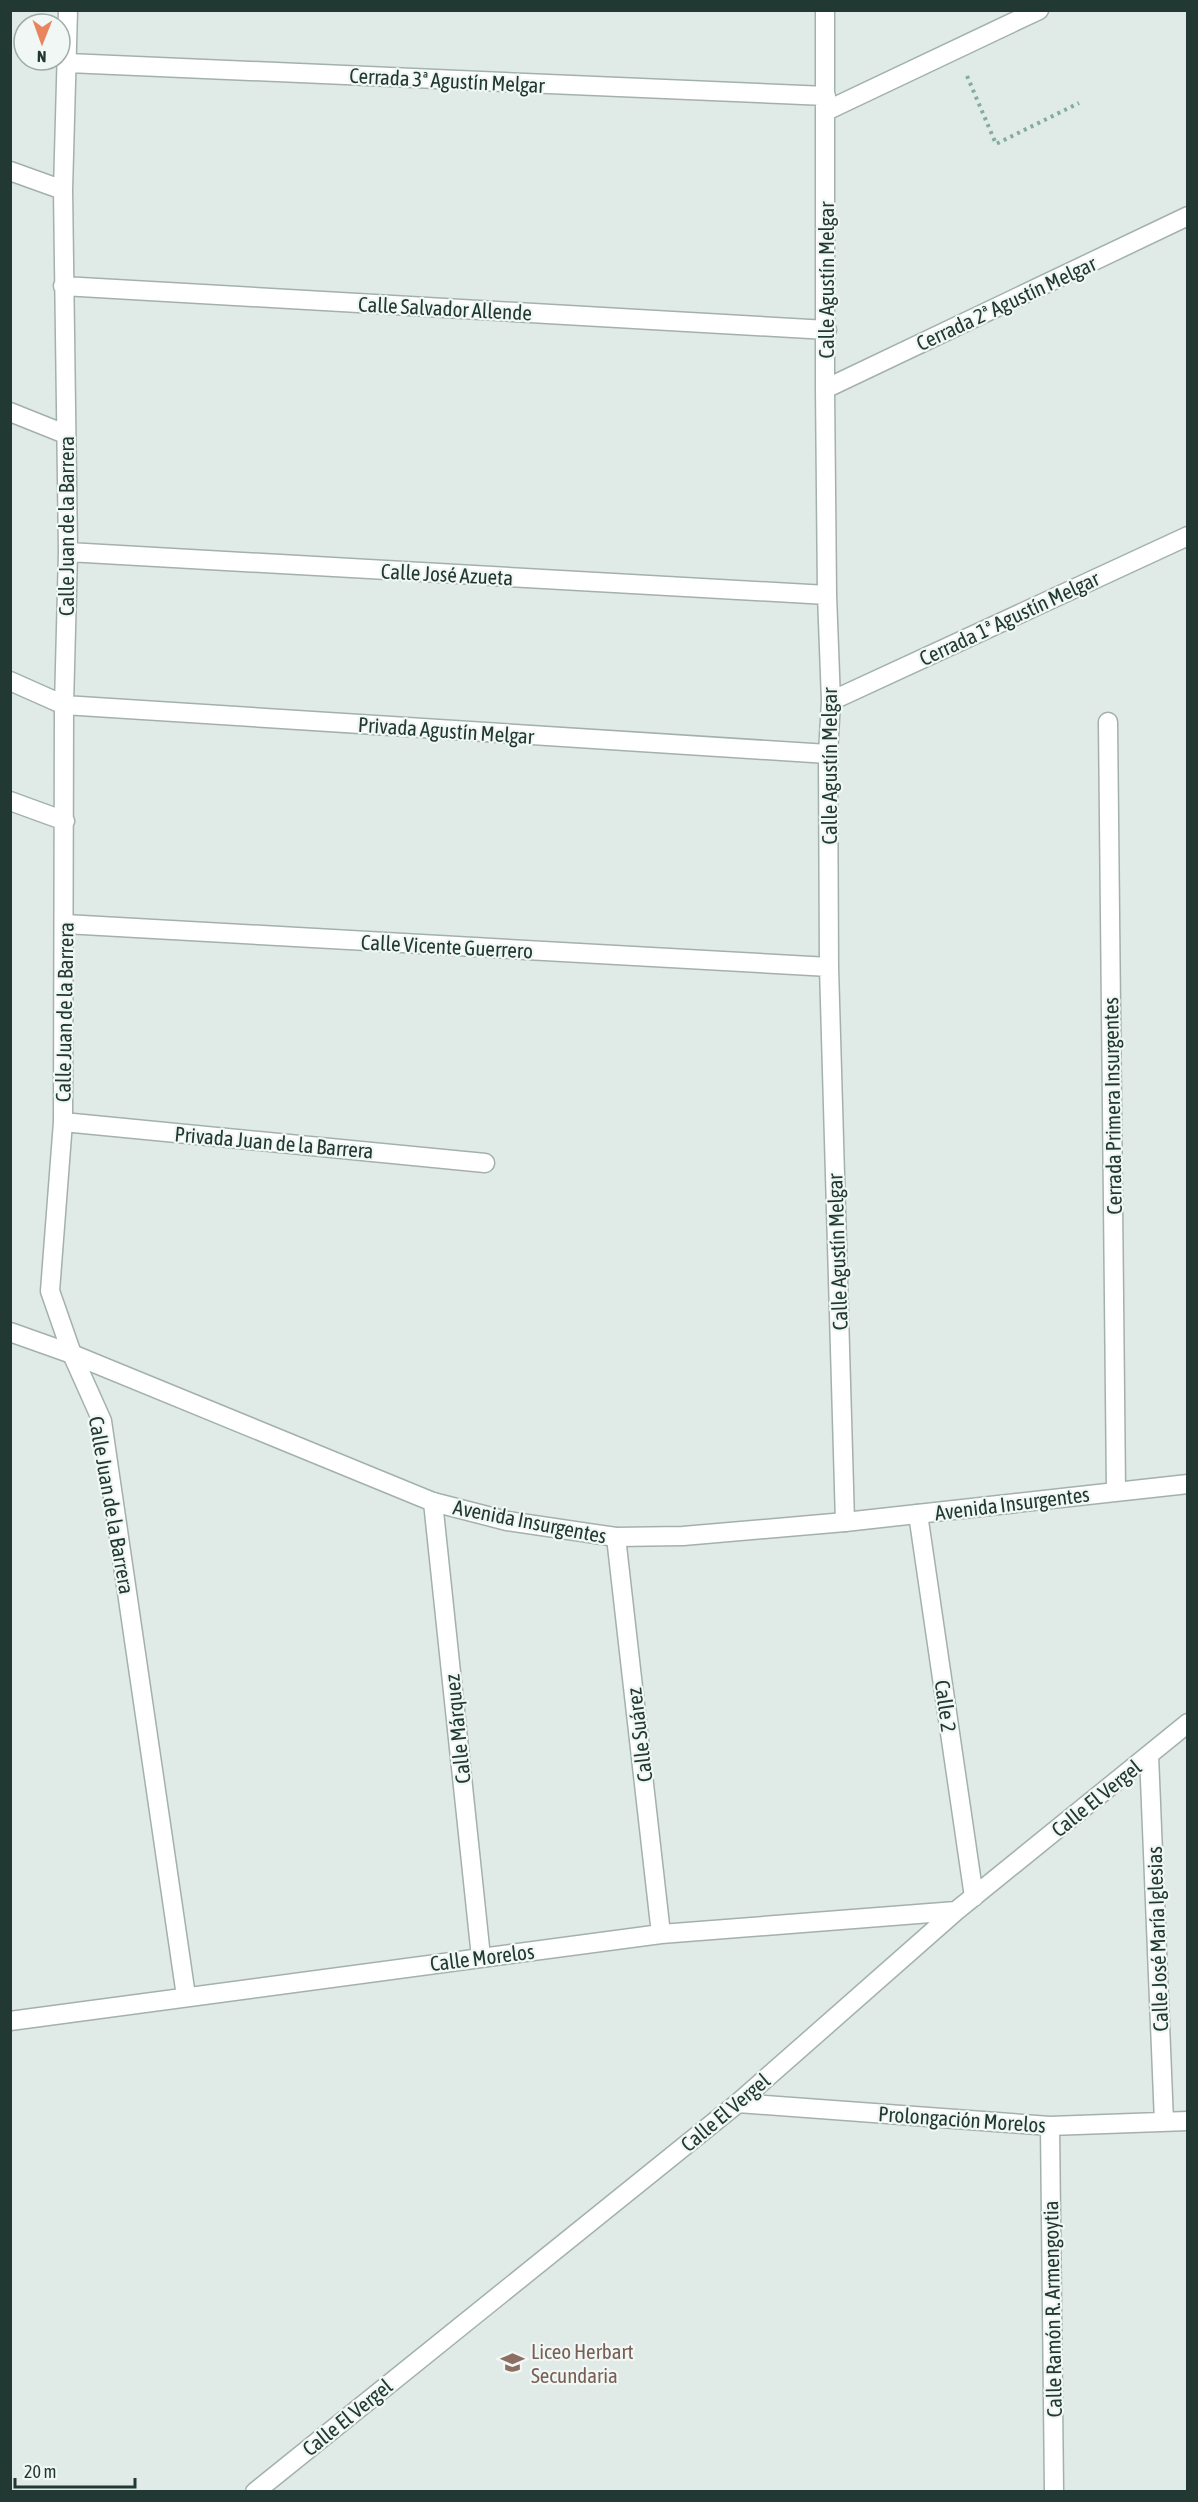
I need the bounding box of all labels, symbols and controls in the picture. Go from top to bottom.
north arrow [12,12,72,72]
text: N [37,48,47,66]
street label: Cerrada 3ª Agustín Melgar [349,63,546,97]
street label: Calle Agustín Melgar [814,201,838,358]
street label: Cerrada 2ª Agustín Melgar [912,250,1100,355]
street label: Calle Salvador Allende [357,291,533,325]
street label: Calle Juan de la Barrera [54,436,78,616]
street label: Calle José Azueta [380,559,514,589]
street label: Cerrada 1ª Agustín Melgar [915,565,1103,670]
street label: Calle Agustín Melgar [817,687,841,844]
street label: Privada Agustín Melgar [357,712,536,748]
street label: Calle Juan de la Barrera [50,922,78,1102]
street label: Calle Vicente Guerrero [360,930,534,962]
street label: Cerrada Primera Insurgentes [1098,997,1126,1215]
street label: Privada Juan de la Barrera [174,1121,374,1163]
street label: Calle Agustín Melgar [822,1172,852,1331]
street label: Calle Juan de la Barrera [85,1414,139,1596]
street label: Avenida Insurgentes [933,1482,1091,1524]
street label: Avenida Insurgentes [451,1494,609,1548]
street label: Calle Márquez [439,1673,475,1785]
street label: Calle 2 [930,1678,962,1734]
street label: Calle Suárez [621,1686,657,1783]
street label: Calle El Vergel [1046,1754,1146,1841]
street label: Calle José María Iglesias [1142,1846,1172,2032]
street label: Calle Morelos [428,1939,536,1975]
street label: Calle El Vergel [676,2068,775,2156]
street label: Prolongación Morelos [877,2101,1047,2137]
street label: Calle Ramón R. Armengoytia [1038,2200,1066,2418]
place label: Liceo Herbart Secundaria [531,2339,634,2387]
school or university icon: Liceo Herbart Secundaria [500,2350,526,2376]
street label: Calle El Vergel [297,2373,397,2460]
scale bar [15,2451,135,2489]
text: 20 m [24,2461,56,2482]

